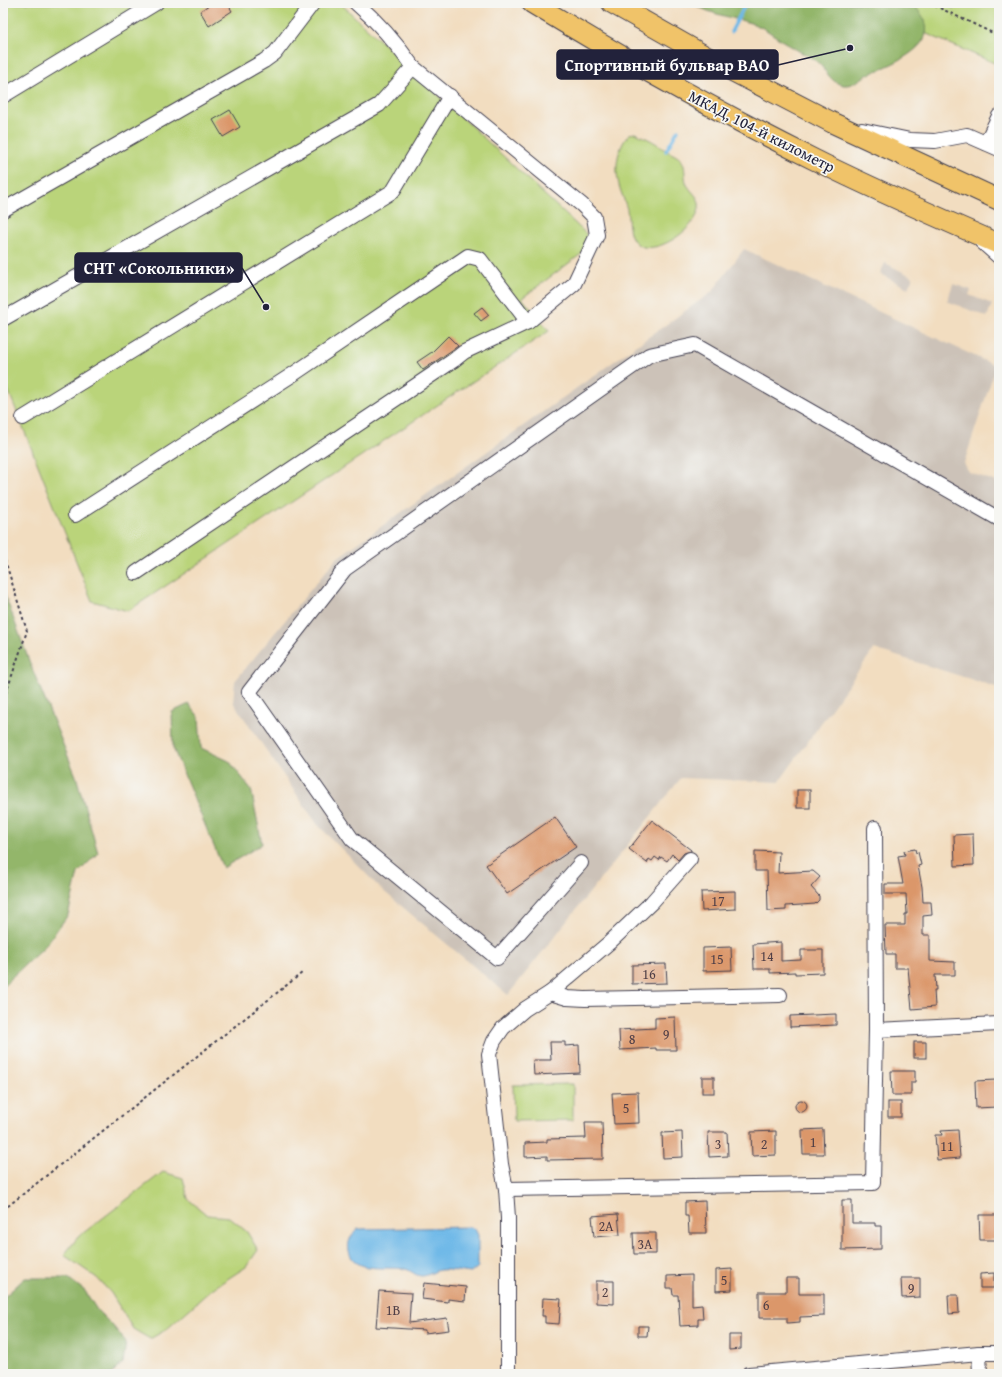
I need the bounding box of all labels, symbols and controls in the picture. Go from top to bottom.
callout: Спортивный бульвар ВАО [557,50,778,79]
text: Спортивный бульвар ВАО [564,52,770,77]
street label: МКАД, 104-й километр [685,84,840,179]
callout: СНТ «Сокольники» [75,253,242,282]
text: СНТ «Сокольники» [84,255,234,280]
house number: 17 [711,891,725,911]
house number: 14 [760,946,774,966]
house number: 15 [710,949,724,969]
house number: 16 [642,964,656,984]
house number: 9 [663,1024,670,1044]
house number: 8 [629,1029,636,1049]
house number: 5 [623,1098,629,1118]
house number: 1 [810,1132,816,1152]
house number: 3 [715,1134,721,1154]
house number: 2 [761,1134,767,1154]
house number: 11 [940,1136,954,1156]
house number: 2А [598,1216,614,1236]
house number: 3А [637,1234,653,1254]
house number: 5 [721,1270,727,1290]
house number: 9 [908,1278,915,1298]
house number: 2 [602,1282,608,1302]
house number: 6 [763,1295,770,1315]
house number: 1В [386,1300,400,1320]

